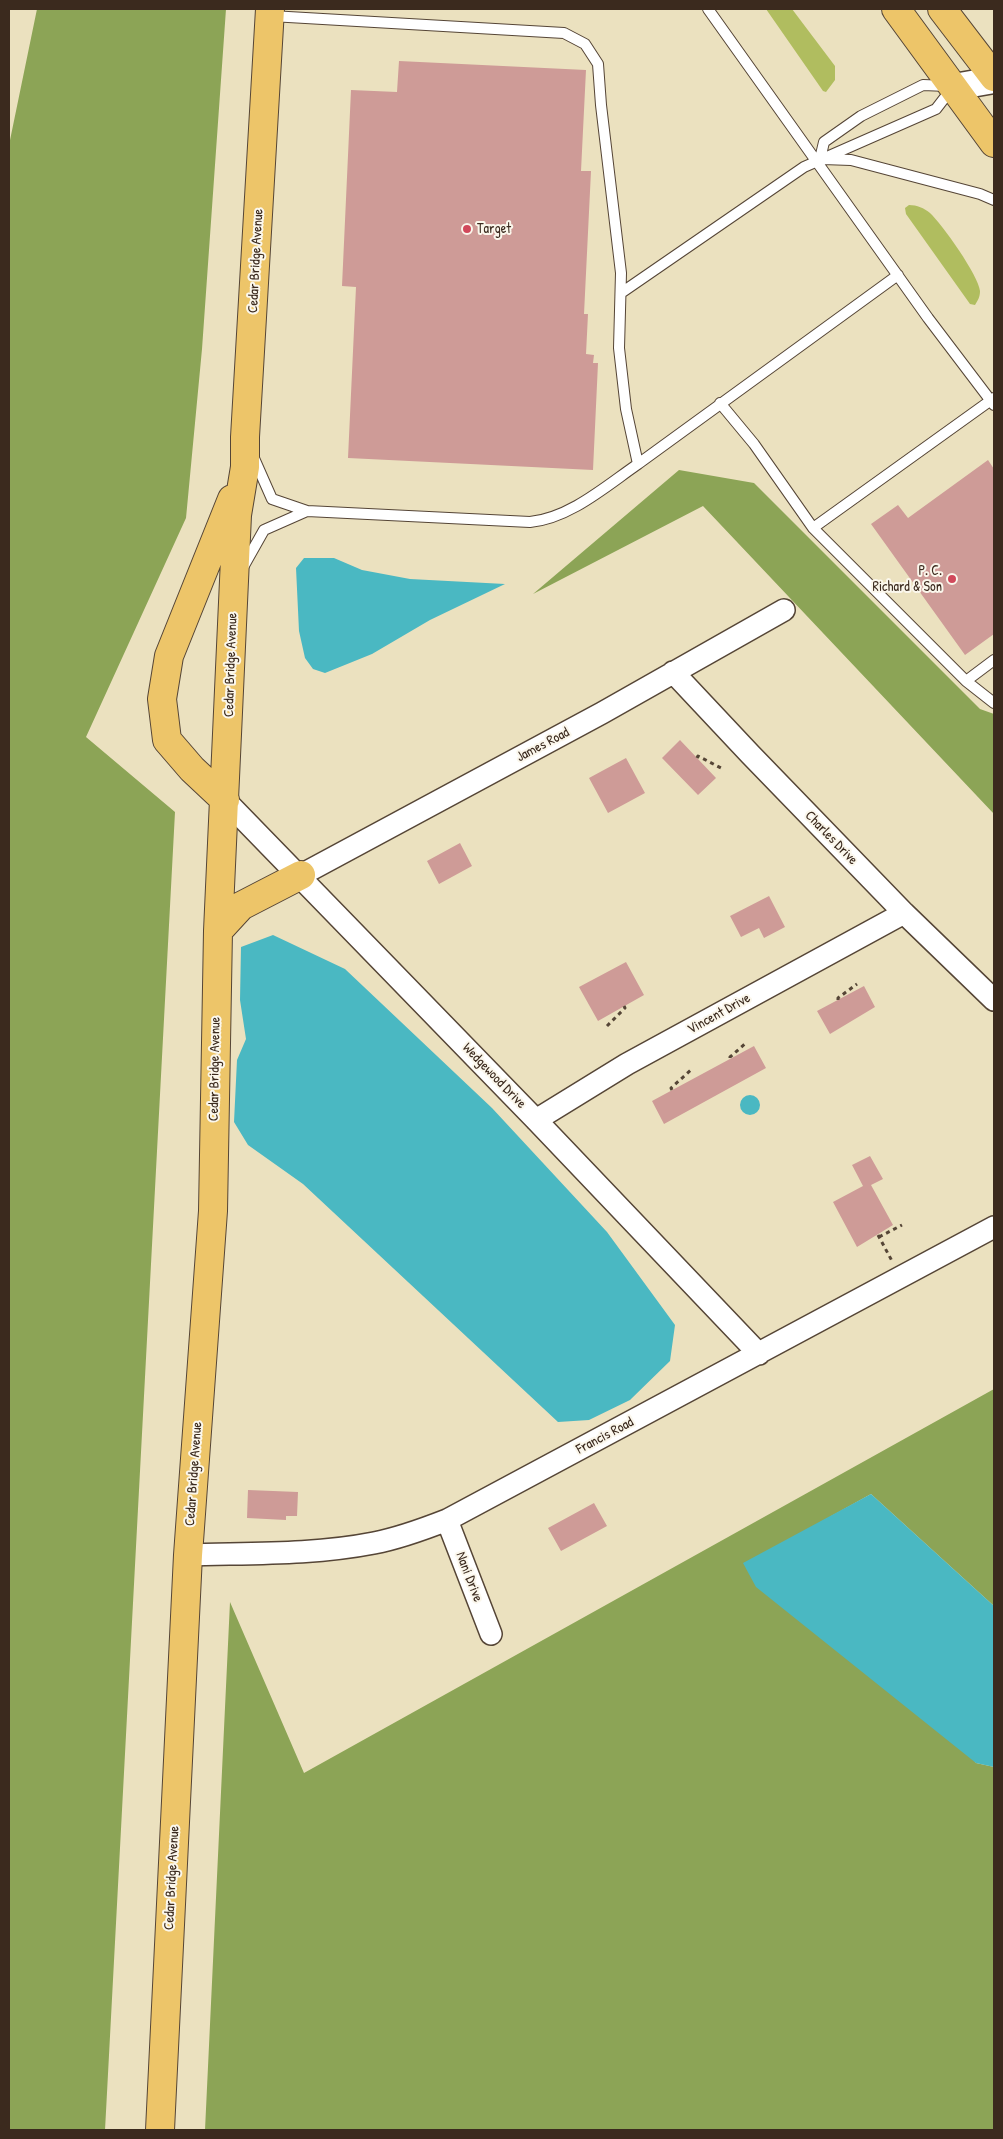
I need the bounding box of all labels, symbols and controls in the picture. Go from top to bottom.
street label: Cedar Bridge Avenue [245,208,267,314]
place label: Target [477,221,511,237]
marker: Target [461,223,473,235]
place label: P. C. Richard & Son [873,563,942,596]
marker: P. C. Richard & Son [946,573,958,585]
street label: Cedar Bridge Avenue [221,613,241,717]
street label: James Road [514,724,572,766]
street label: Charles Drive [801,807,861,869]
street label: Vincent Drive [685,990,753,1038]
street label: Cedar Bridge Avenue [206,1017,224,1121]
street label: Wedgewood Drive [459,1040,529,1112]
street label: Francis Road [573,1414,637,1458]
street label: Cedar Bridge Avenue [182,1421,206,1527]
street label: Nani Drive [452,1550,486,1604]
street label: Cedar Bridge Avenue [161,1825,183,1931]

